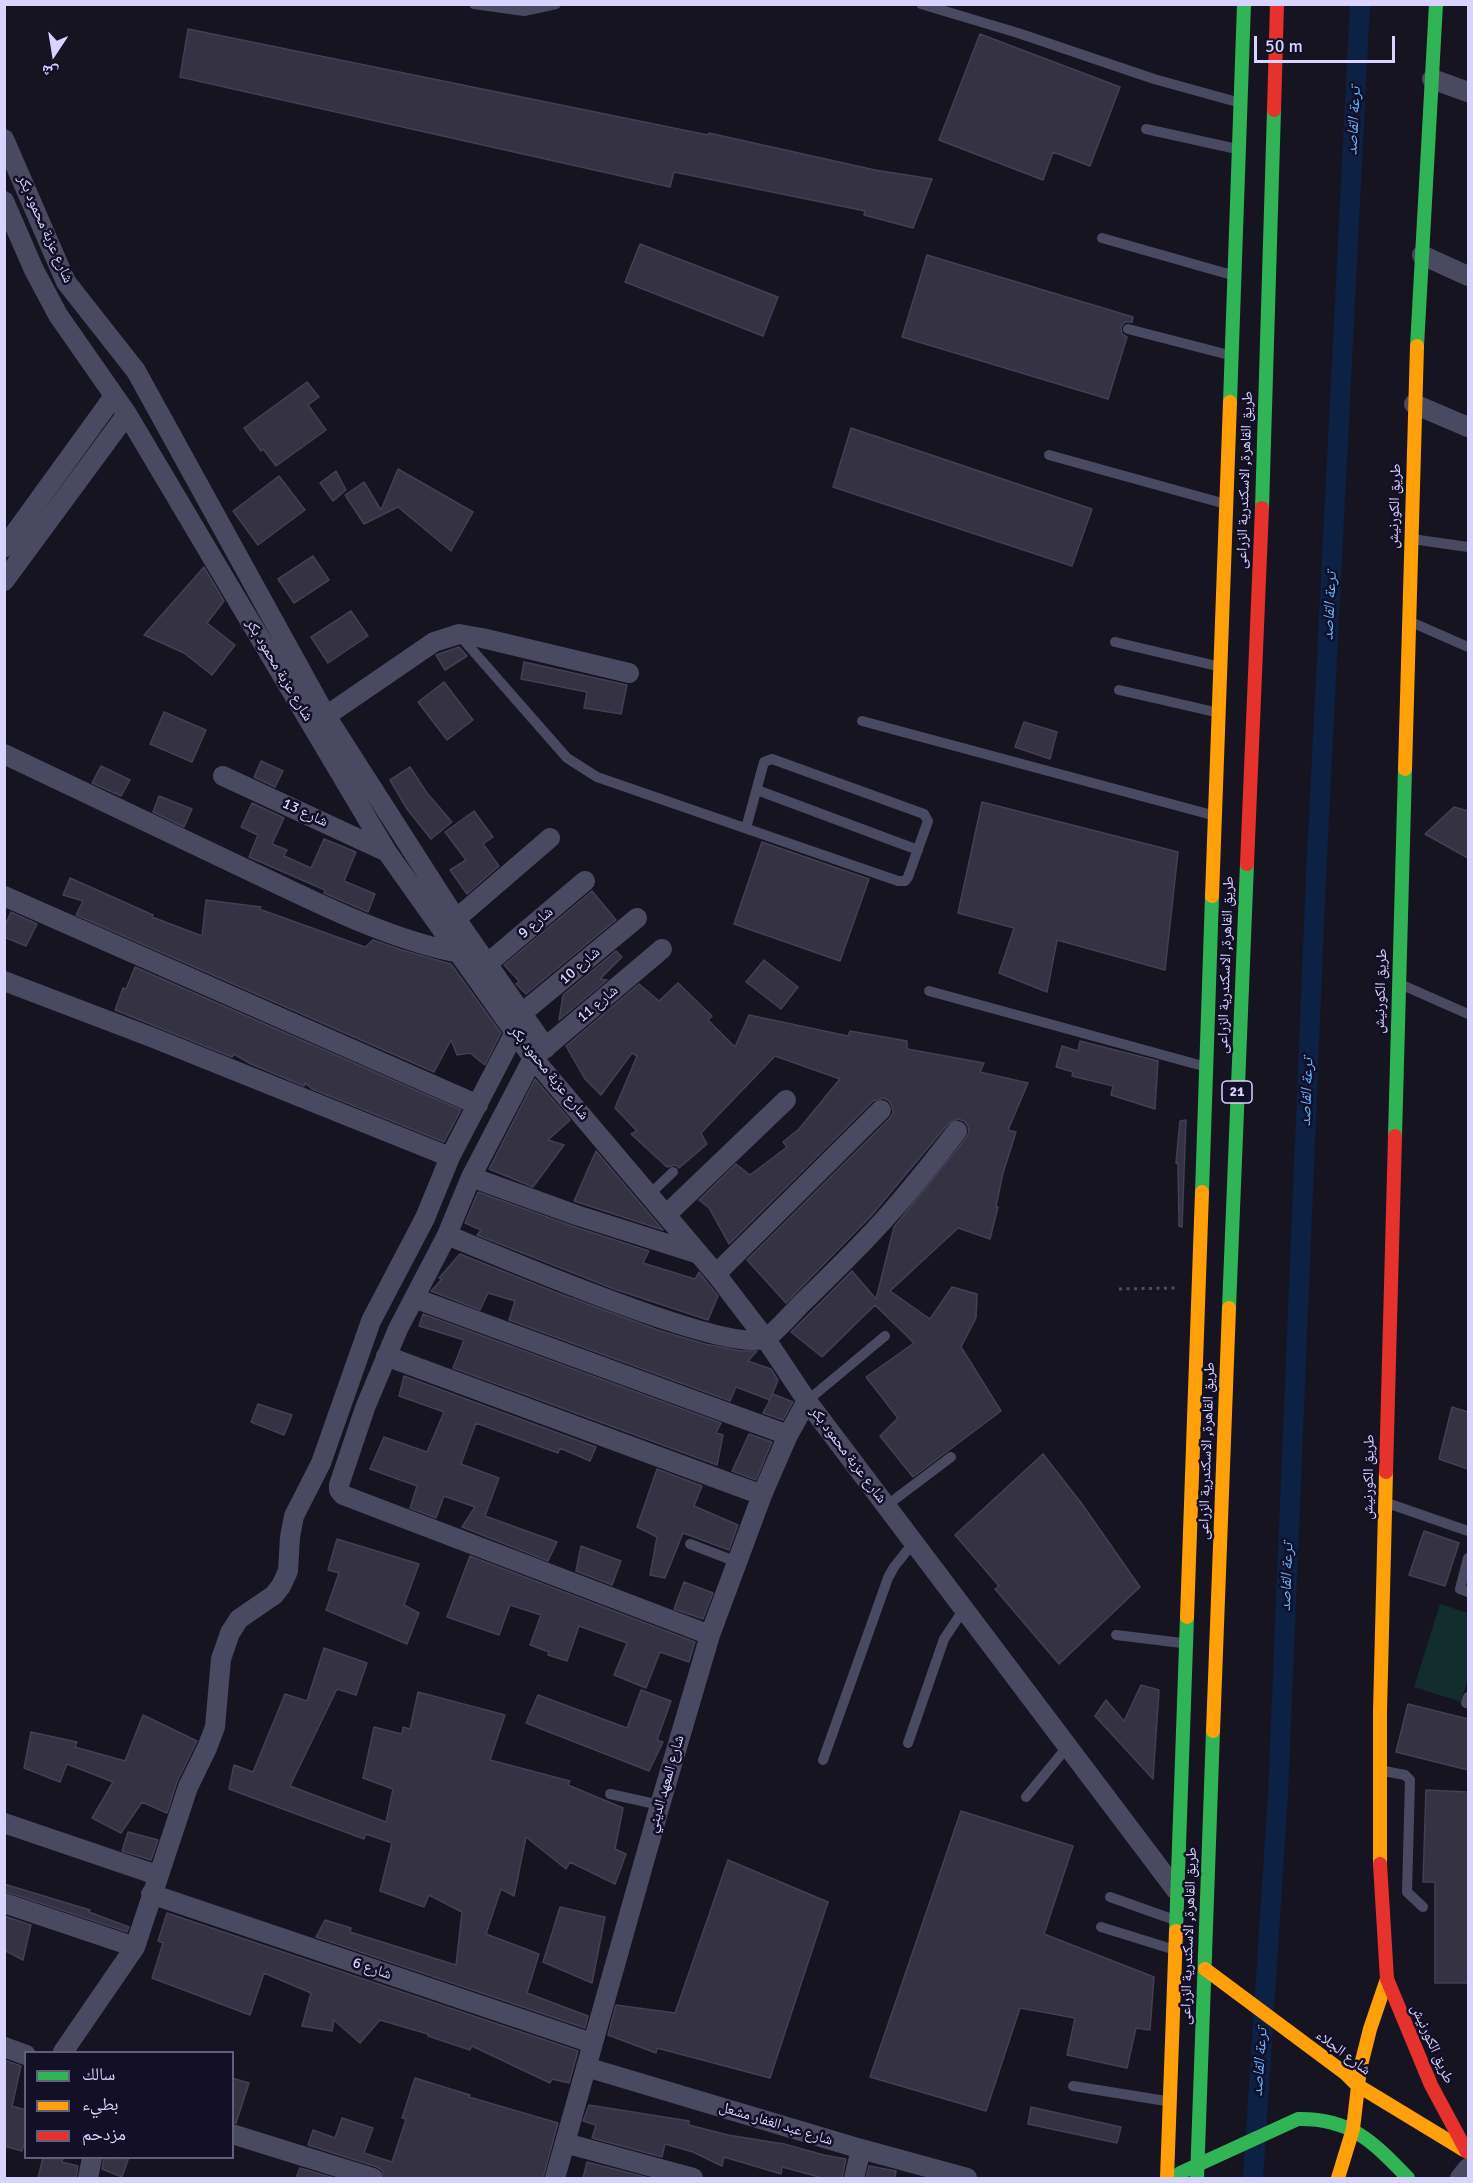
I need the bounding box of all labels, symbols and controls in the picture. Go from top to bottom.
north arrow [24,24,84,84]
scale bar [1257,24,1398,62]
text: 50 m [1265,35,1303,57]
text: ش [40,60,61,83]
water label: ترعة القاصد [1343,86,1365,156]
street label: شارع عزبة محمود بكر [13,172,77,286]
street label: طريق القاهرة, الاسكندرية الزراعى [1233,391,1257,569]
street label: طريق الكورنيش [1385,463,1405,549]
water label: ترعة القاصد [1319,571,1341,641]
street label: شارع عزبة محمود بكر [241,616,317,724]
street label: شارع 13 [279,795,331,831]
street label: طريق القاهرة, الاسكندرية الزراعى [1214,876,1238,1054]
street label: شارع 9 [515,903,557,943]
street label: شارع 10 [556,943,604,989]
street label: طريق الكورنيش [1371,948,1391,1034]
street label: شارع 11 [574,982,622,1026]
street label: شارع عزبة محمود بكر [505,1022,593,1124]
water label: ترعة القاصد [1296,1057,1318,1127]
road number: 21 [1222,1081,1252,1103]
street label: طريق القاهرة, الاسكندرية الزراعى [1195,1362,1219,1540]
street label: شارع عزبة محمود بكر [806,1403,890,1507]
street label: طريق الكورنيش [1359,1434,1379,1520]
water label: ترعة القاصد [1276,1542,1298,1612]
street label: شارع المعهد الديني [643,1733,689,1835]
street label: طريق القاهرة, الاسكندرية الزراعى [1177,1847,1201,2025]
street label: شارع 6 [350,1954,394,1984]
street label: طريق الكورنيش [1406,2001,1458,2087]
street label: شارع الجلاء [1312,2026,1374,2080]
water label: ترعة القاصد [1248,2027,1272,2097]
legend [24,2051,234,2159]
text: سالك [82,2063,115,2085]
text: بطيء [82,2093,119,2115]
street label: شارع عبد الغفار مشعل [717,2098,835,2150]
text: مزدحم [82,2123,126,2145]

